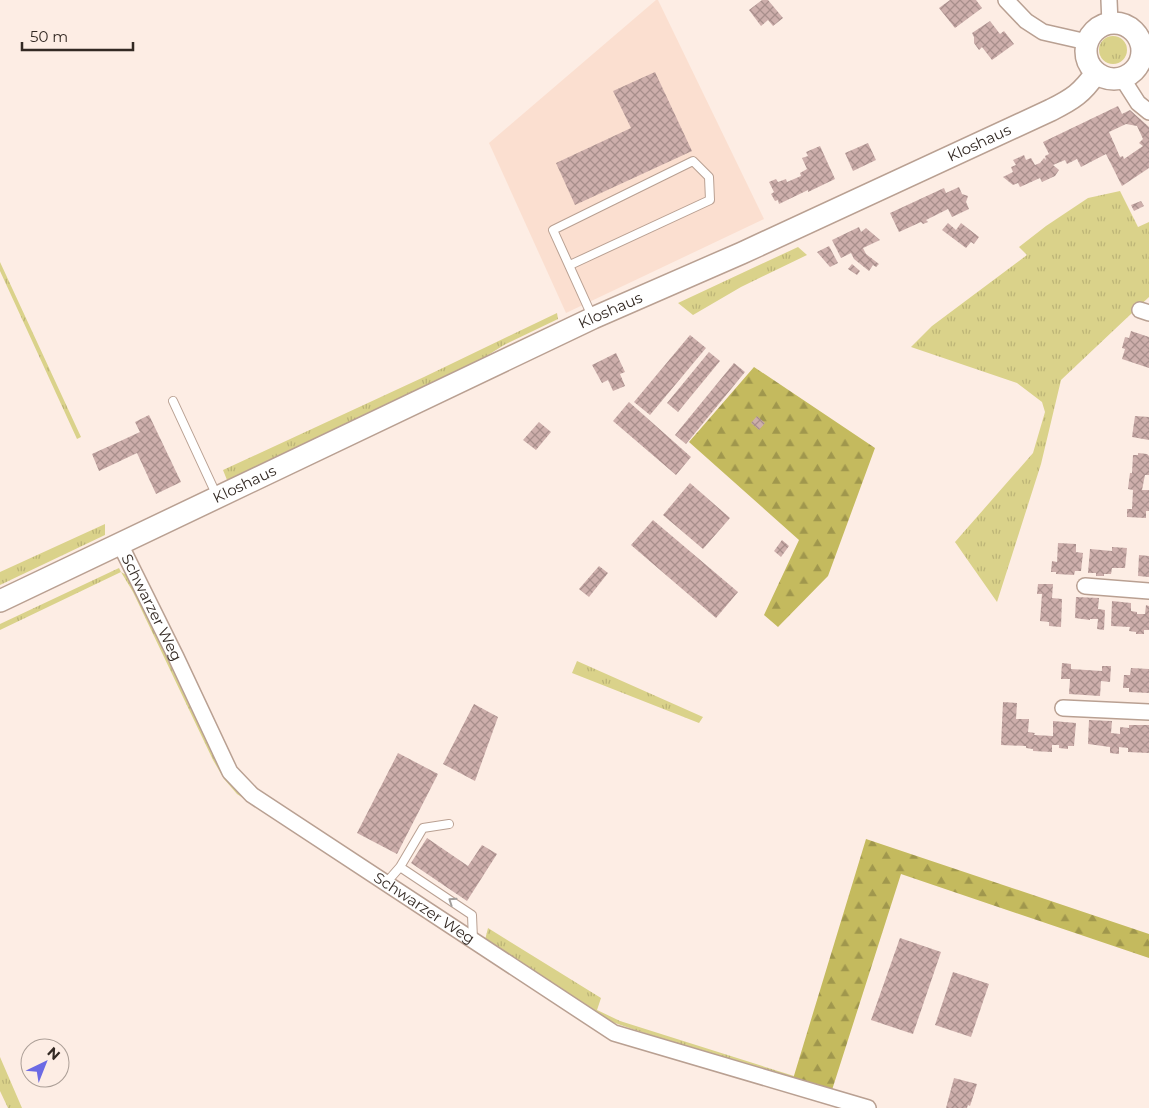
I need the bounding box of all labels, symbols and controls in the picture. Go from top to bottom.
scale bar [22,20,134,52]
text: 50 m [30,27,68,46]
street label: Kloshaus [944,120,1014,166]
street label: Kloshaus [575,288,645,333]
street label: Kloshaus [210,461,279,507]
street label: Schwarzer Weg [117,551,186,664]
street label: Schwarzer Weg [370,868,479,948]
one-way arrow [448,898,457,908]
north arrow [20,1038,70,1088]
text: N [44,1043,64,1064]

